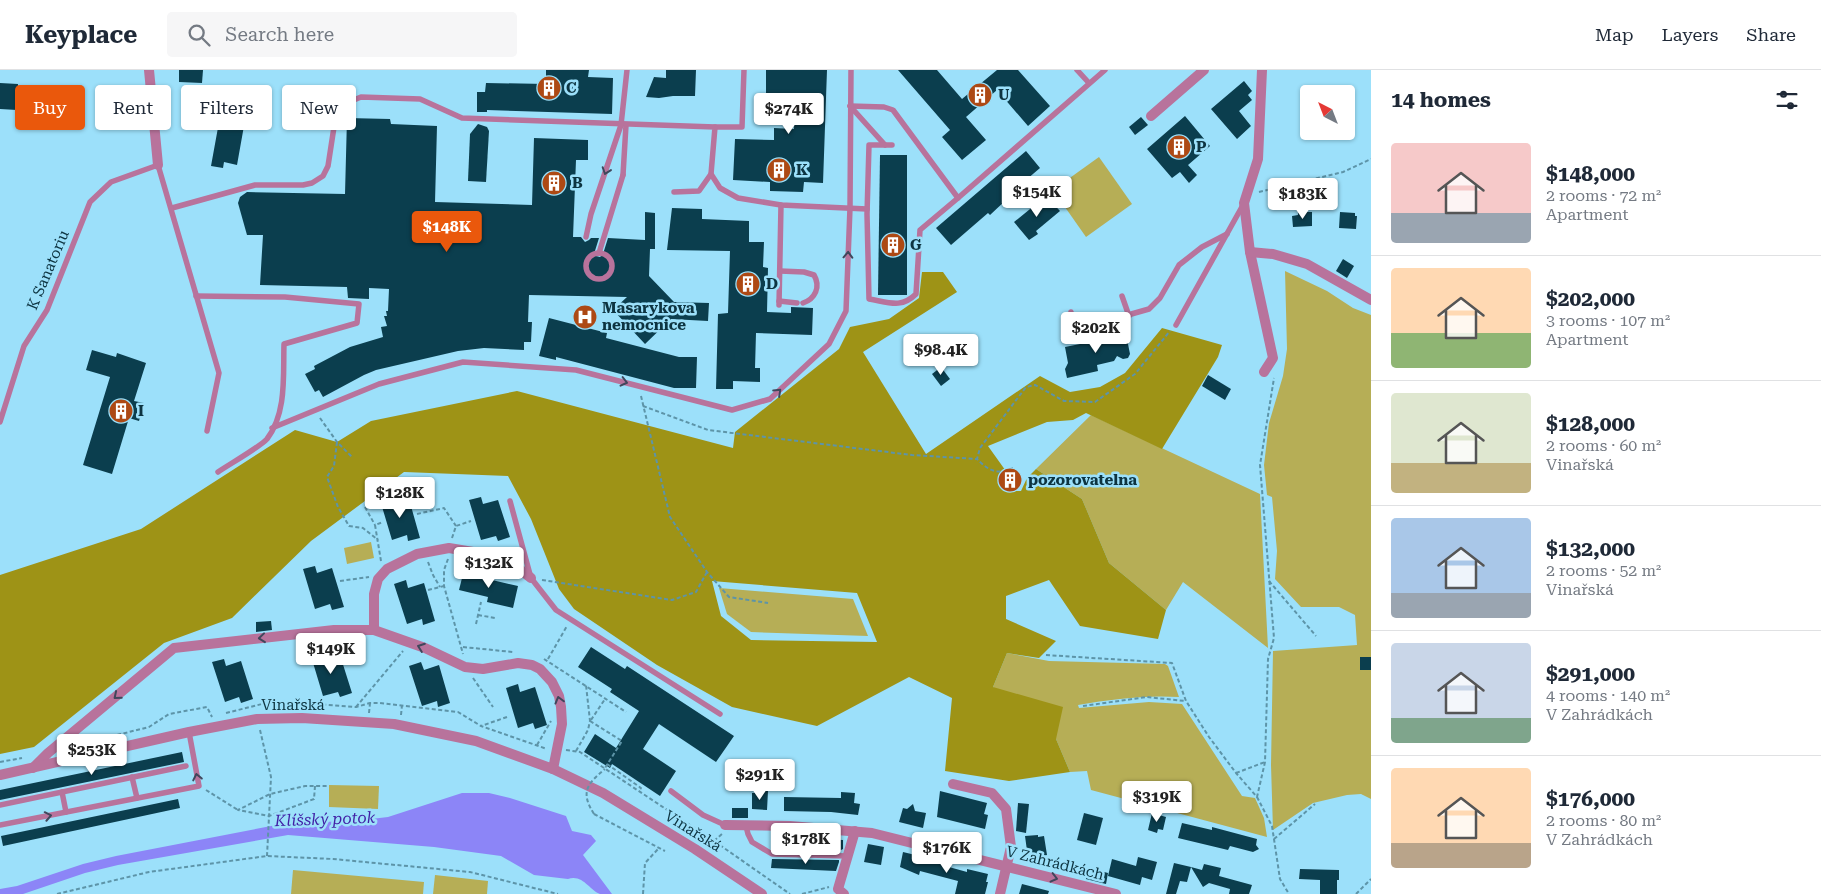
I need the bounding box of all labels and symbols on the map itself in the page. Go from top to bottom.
building icon: C [536,75,562,101]
place label: C [566,79,577,97]
building icon: U [967,82,993,108]
north arrow [1300,85,1355,140]
place label: U [998,86,1010,104]
pin: $274K [754,92,824,135]
building icon: P [1166,134,1192,160]
place label: P [1196,138,1207,156]
building icon: K [766,157,792,183]
place label: K [796,161,808,179]
one-way arrow [602,166,612,175]
building icon: B [541,170,567,196]
place label: B [572,174,583,192]
pin: $154K [1002,176,1072,218]
pin: $183K [1268,178,1338,220]
pin: $148K [412,210,482,253]
street label: K Sanatoriu [23,227,73,313]
building icon: G [880,232,906,258]
place label: G [910,236,922,254]
one-way arrow [843,251,853,259]
building icon: D [735,271,761,297]
place label: D [766,275,778,293]
place label: Masarykova nemocnice [602,299,695,334]
hospital icon: Masarykova nemocnice [572,304,598,330]
pin: $202K [1061,312,1131,354]
pin: $98.4K [900,334,982,376]
one-way arrow [619,376,628,387]
one-way arrow [772,389,781,398]
building icon: I [108,398,134,424]
place label: I [138,402,144,420]
building icon: pozorovatelna [997,467,1023,493]
place label: pozorovatelna [1028,471,1137,489]
pin: $128K [365,476,435,519]
pin: $132K [454,546,524,589]
pin: $149K [296,632,366,675]
one-way arrow [258,633,266,644]
one-way arrow [417,643,426,653]
one-way arrow [114,690,123,698]
street label: Vinařská [261,696,325,714]
one-way arrow [554,696,565,704]
pin: $253K [57,734,127,776]
pin: $291K [725,758,795,801]
one-way arrow [192,773,203,782]
pin: $319K [1122,780,1192,823]
street label: Vinařská [661,807,725,855]
water label: Klíšský potok [273,808,376,830]
one-way arrow [43,811,52,822]
pin: $178K [771,822,841,865]
pin: $176K [912,832,982,874]
street label: V Zahrádkách [1004,842,1106,884]
one-way arrow [1049,872,1058,883]

